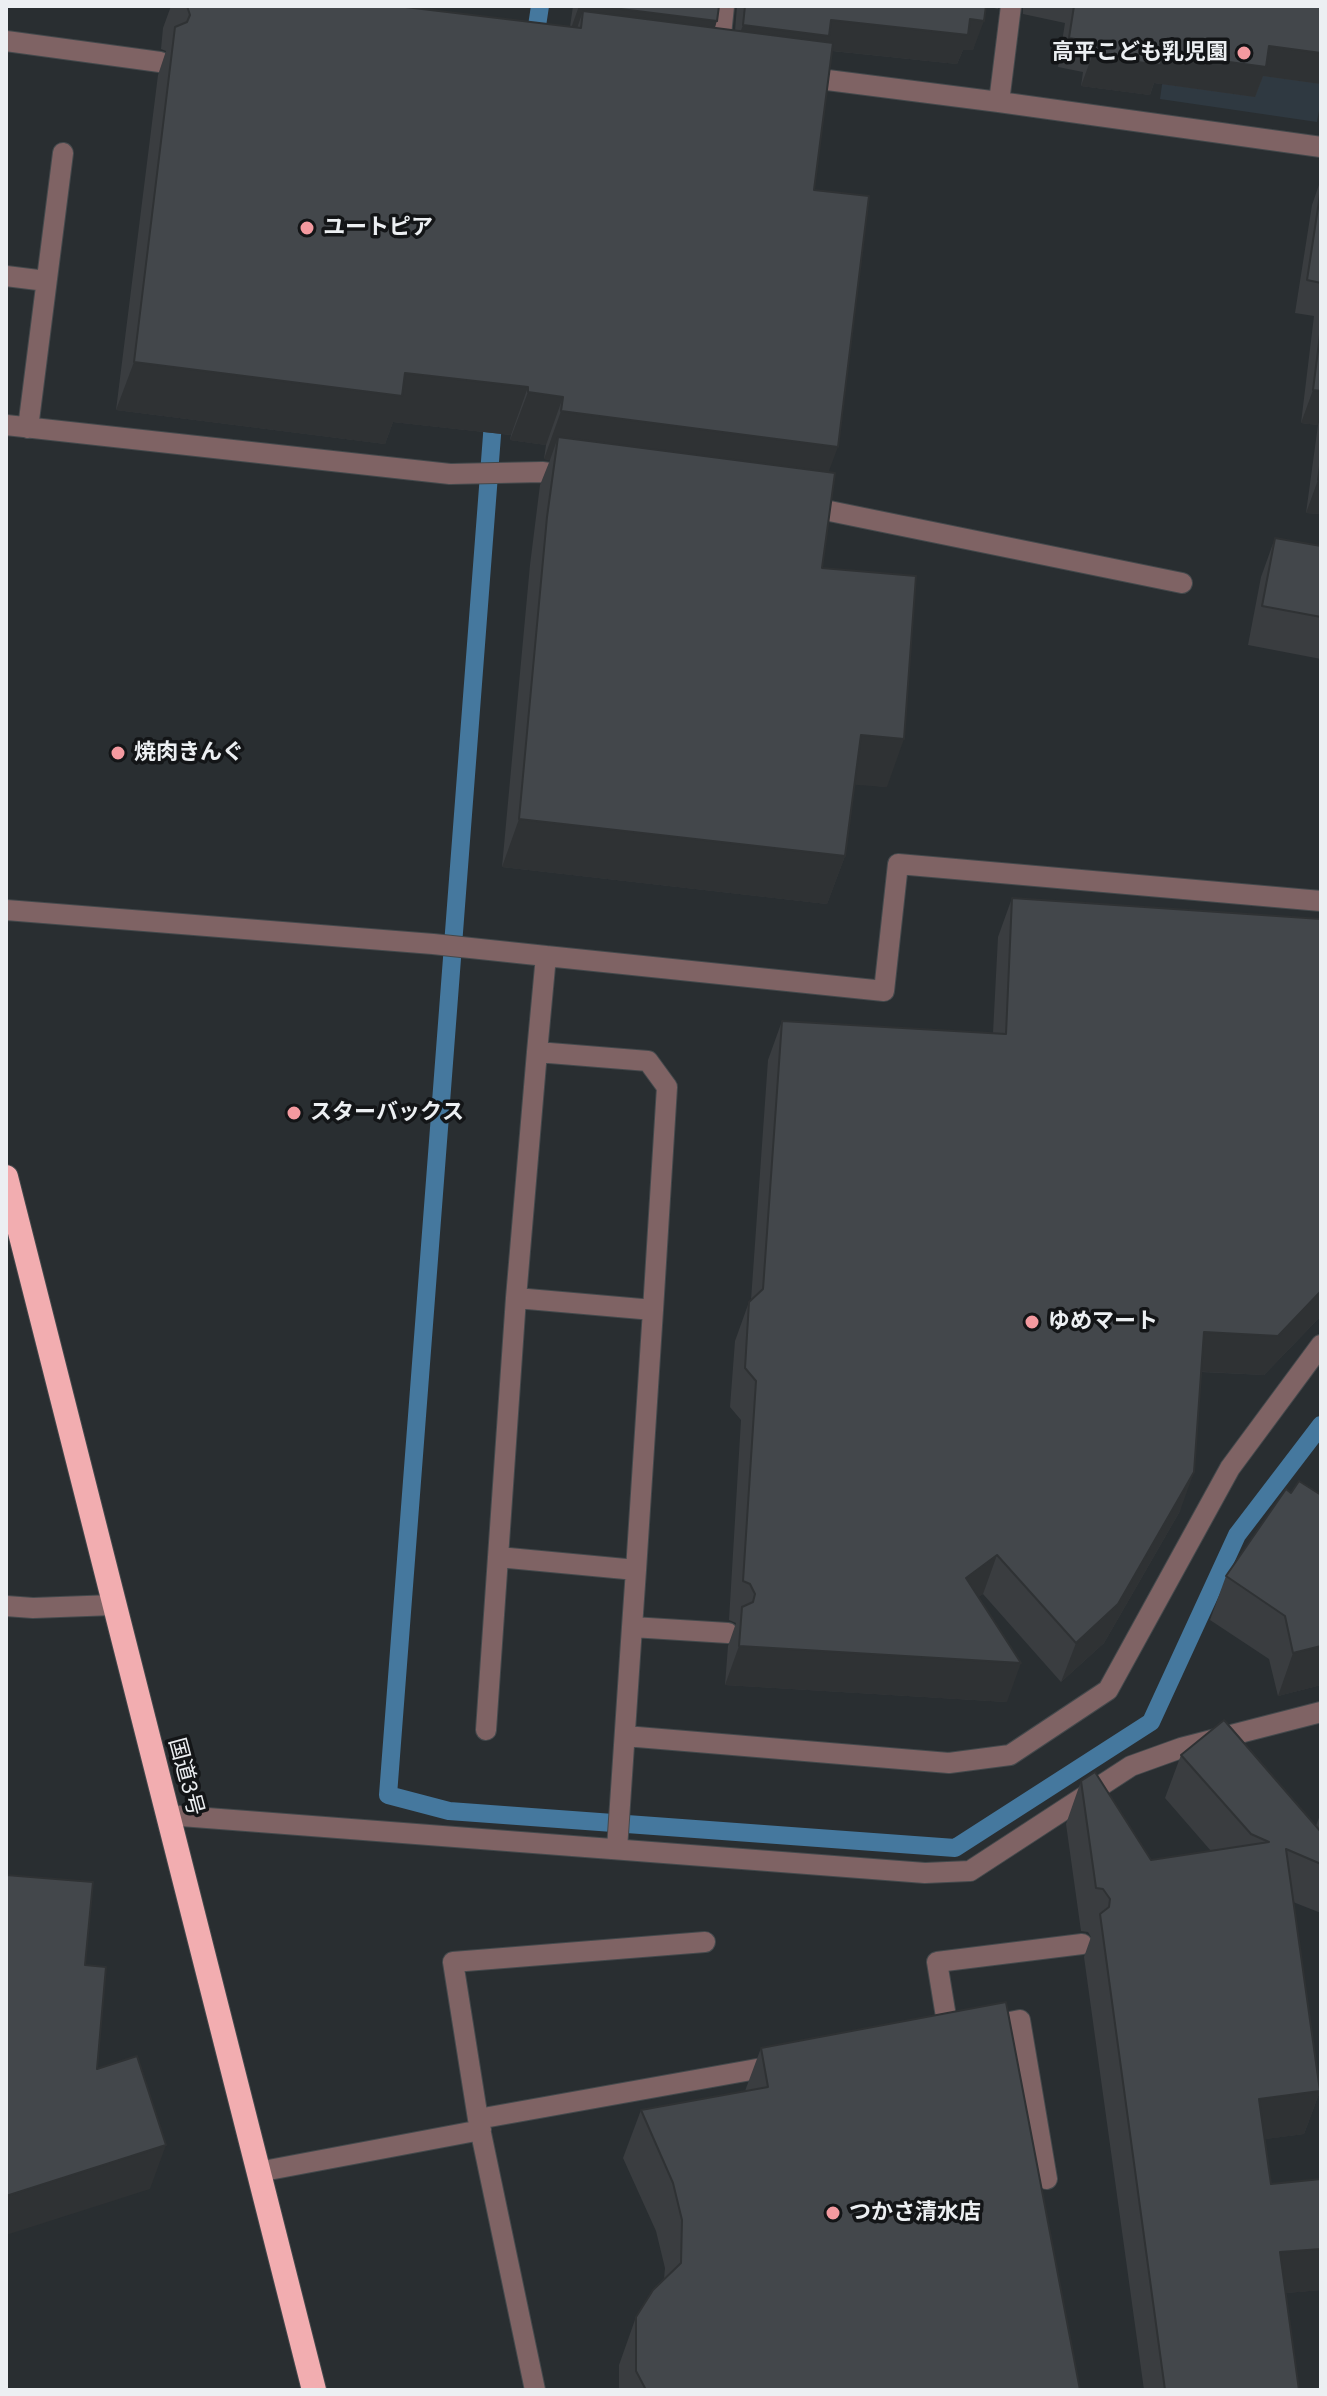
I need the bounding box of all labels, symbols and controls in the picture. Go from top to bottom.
place label: 高平こども乳児園 [1052,40,1228,66]
marker: 高平こども乳児園 [1235,44,1253,62]
place label: ユートピア [323,215,433,241]
marker: ユートピア [298,219,316,237]
place label: 焼肉きんぐ [134,740,244,766]
marker: 焼肉きんぐ [109,744,127,762]
place label: スターバックス [310,1100,464,1126]
marker: スターバックス [285,1104,303,1122]
place label: ゆめマート [1048,1309,1158,1335]
marker: ゆめマート [1023,1313,1041,1331]
street label: 国道3号 [162,1735,208,1819]
place label: つかさ清水店 [849,2200,981,2226]
marker: つかさ清水店 [824,2204,842,2222]

